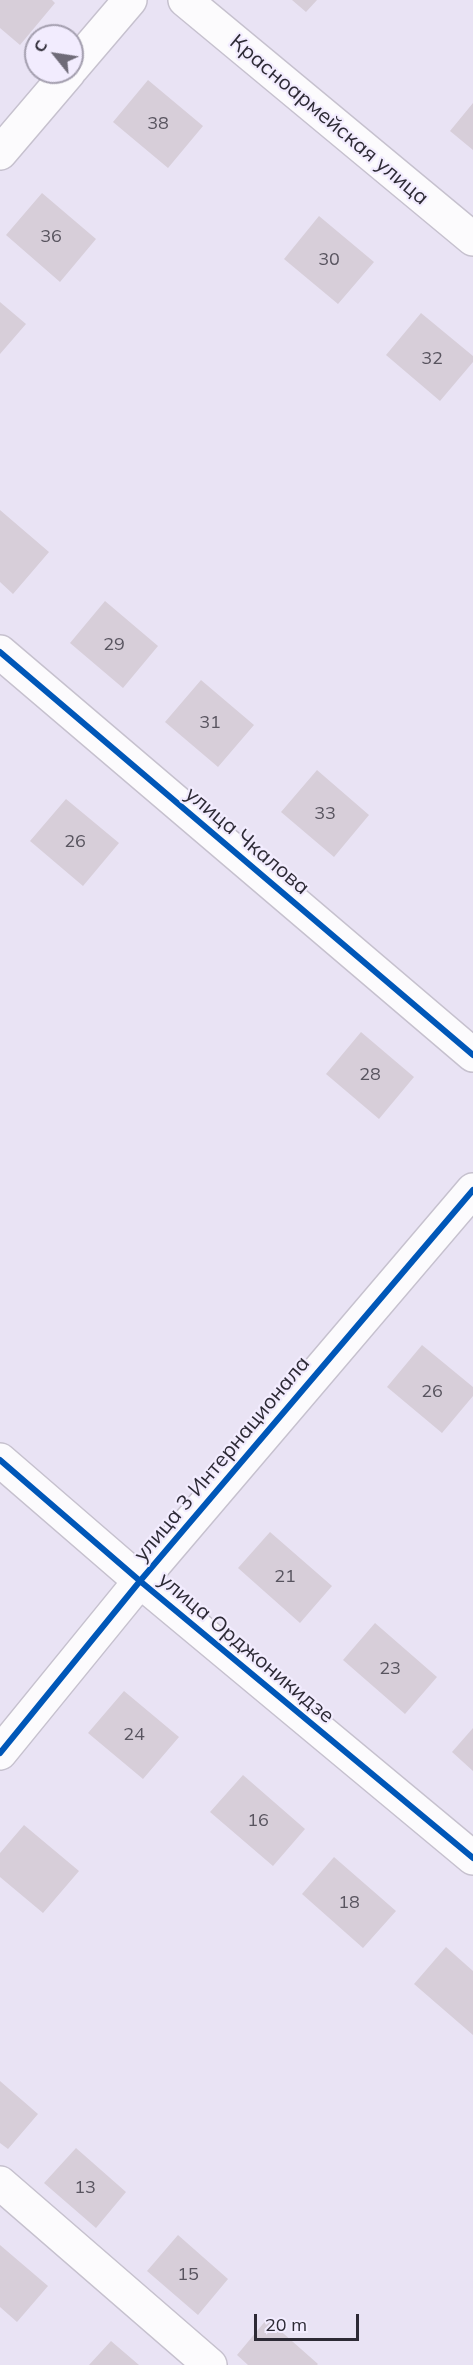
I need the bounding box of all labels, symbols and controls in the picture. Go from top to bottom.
north arrow [24,24,84,84]
street label: Красноармейская улица [225,29,433,211]
text: С [29,36,52,56]
house number: 38 [147,113,169,135]
house number: 36 [40,226,62,248]
house number: 30 [318,249,340,271]
house number: 32 [421,348,443,370]
house number: 29 [103,634,125,656]
house number: 31 [199,712,221,734]
street label: улица Чкалова [180,782,314,900]
house number: 33 [314,803,336,825]
house number: 26 [64,831,86,853]
house number: 28 [359,1064,381,1086]
street label: улица 3 Интернационала [129,1351,315,1567]
house number: 26 [421,1381,443,1403]
house number: 21 [274,1566,296,1588]
street label: улица Орджоникидзе [153,1567,339,1729]
house number: 23 [379,1658,401,1680]
house number: 24 [123,1724,145,1746]
house number: 16 [247,1810,269,1832]
house number: 18 [338,1892,360,1914]
house number: 13 [74,2177,96,2199]
house number: 15 [177,2264,199,2286]
scale bar [257,2302,362,2340]
text: 20 m [265,2313,307,2336]

